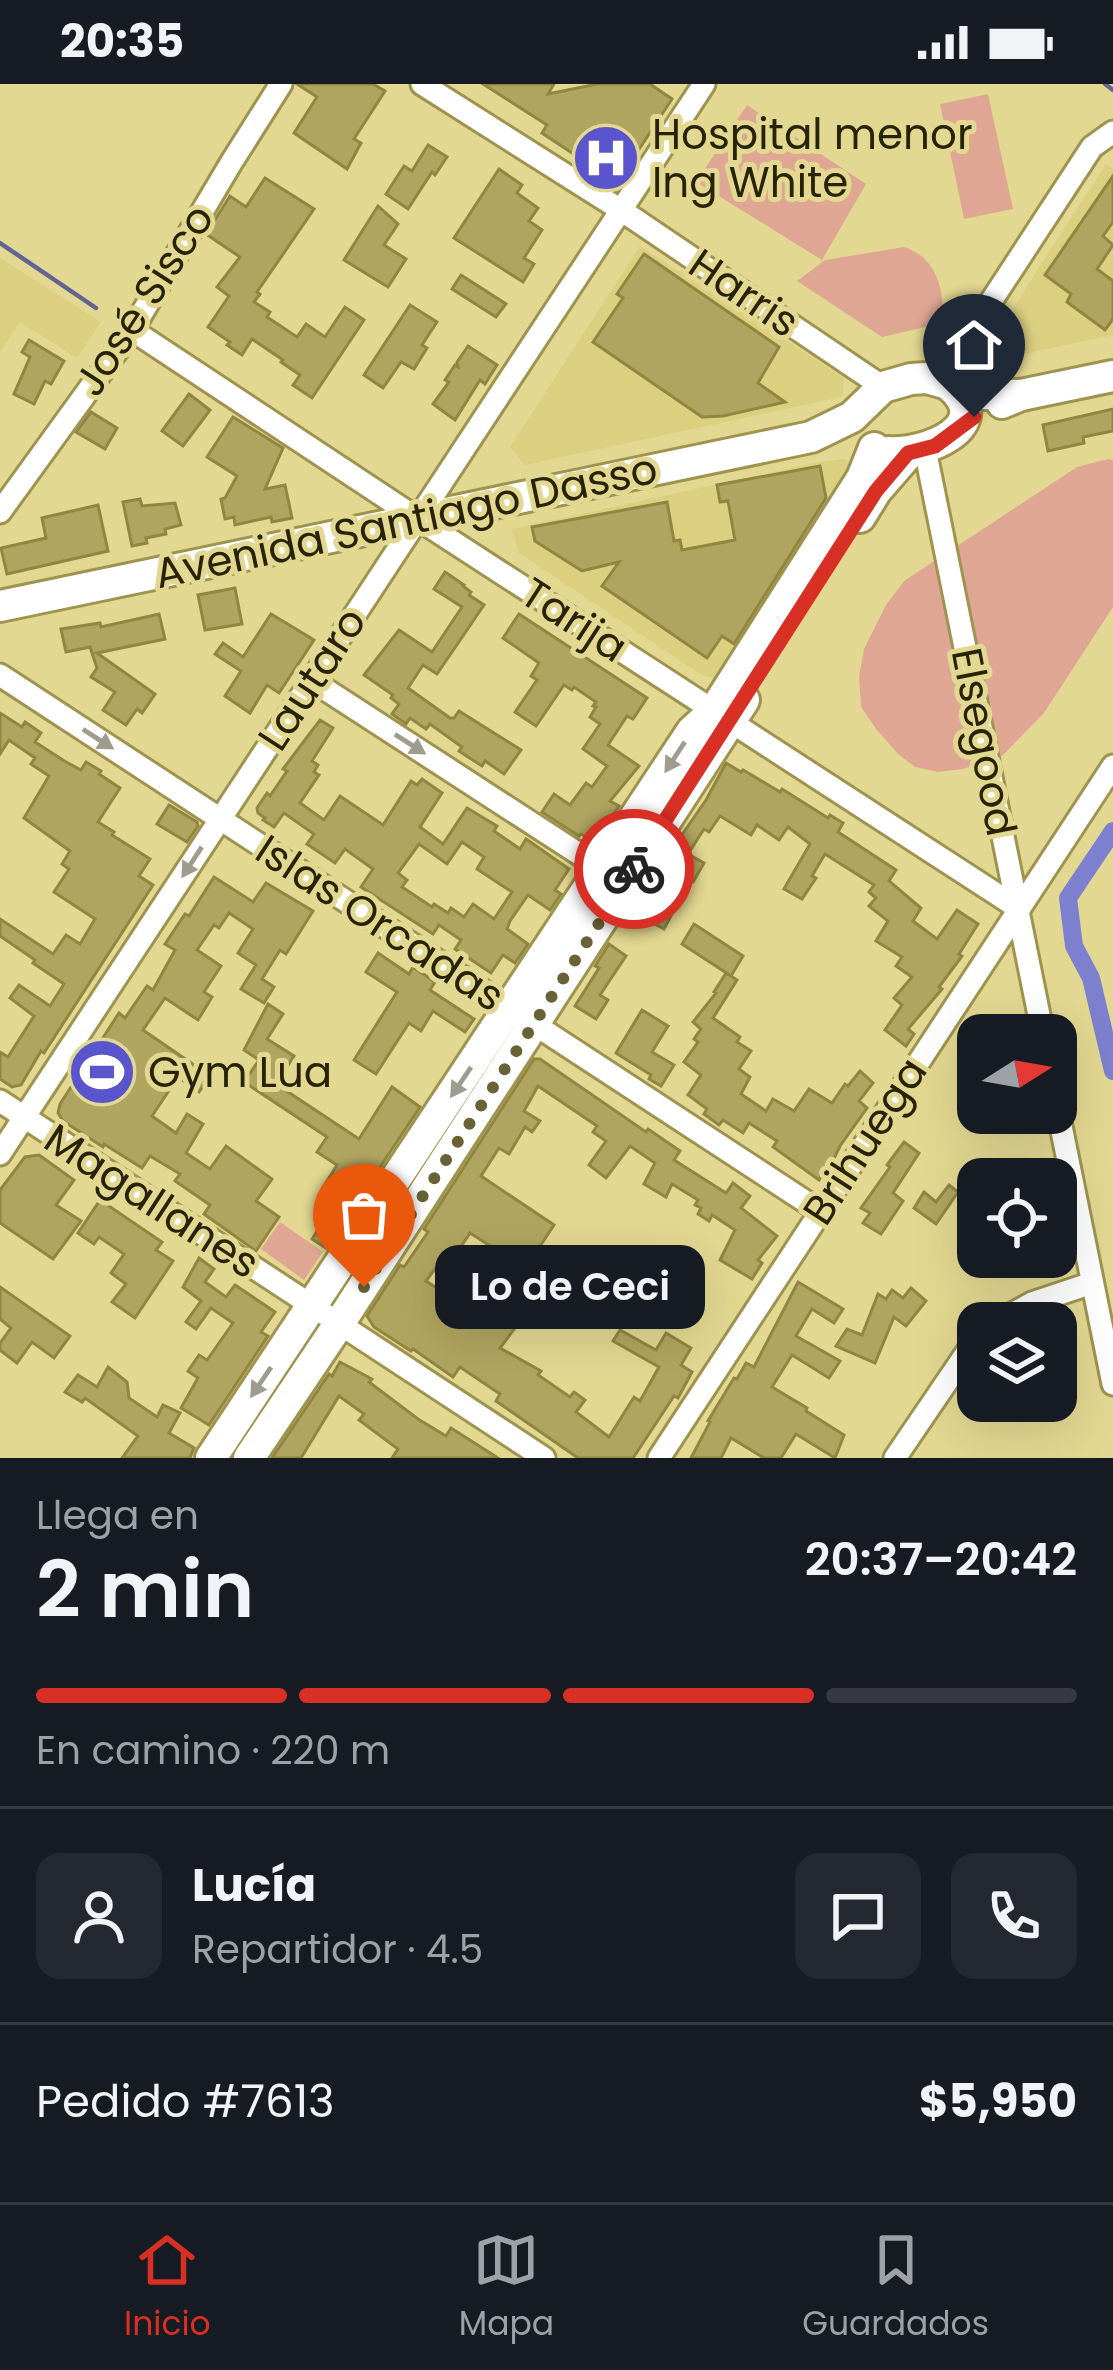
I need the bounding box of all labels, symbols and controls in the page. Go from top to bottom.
text: 20:35 [60,10,184,73]
place label: Hospital menor Ing White [652,105,973,212]
hospital icon: Hospital menor Ing White [571,123,641,193]
street label: José Sisco [60,193,228,407]
street label: Harris [677,235,811,351]
pin [923,294,1025,417]
icon: home [941,312,1007,378]
street label: Avenida Santiago Dasso [149,439,663,603]
street label: Tarija [509,564,639,676]
street label: Lautaro [244,596,380,762]
street label: Elsegood [937,643,1031,841]
one-way arrow [81,727,114,749]
one-way arrow [393,732,426,754]
one-way arrow [665,740,687,773]
courier [574,809,694,929]
street label: Islas Orcadas [244,821,516,1025]
icon: bike [601,836,667,902]
one-way arrow [181,846,203,879]
north arrow [957,1014,1077,1134]
map controls [957,1014,1077,1422]
sports icon: Gym Lua [67,1037,137,1107]
place label: Gym Lua [148,1043,332,1102]
street label: Brihuega [789,1046,941,1236]
one-way arrow [450,1066,472,1099]
street label: Magallanes [33,1109,271,1293]
button: locate [957,1158,1077,1278]
pin [313,1164,415,1287]
icon: bag [331,1182,397,1248]
callout: Lo de Ceci [436,1245,706,1329]
text: Lo de Ceci [470,1259,670,1314]
button: layers [957,1302,1077,1422]
one-way arrow [251,1366,273,1399]
text: Llega en [36,1488,199,1543]
text: 20:37–20:42 [805,1528,1077,1591]
text: 2 min [36,1535,254,1644]
text: En camino · 220 m [36,1723,390,1778]
button: person [36,1853,162,1979]
button: chat [795,1853,921,1979]
button: phone [951,1853,1077,1979]
text: Lucía [192,1854,316,1917]
text: Repartidor · 4.5 [192,1922,483,1977]
text: Pedido #7613 [36,2070,335,2133]
text: $5,950 [919,2070,1077,2133]
tab: Inicio [124,2227,211,2349]
tab: Mapa [459,2227,554,2349]
tab: Guardados [802,2227,989,2349]

